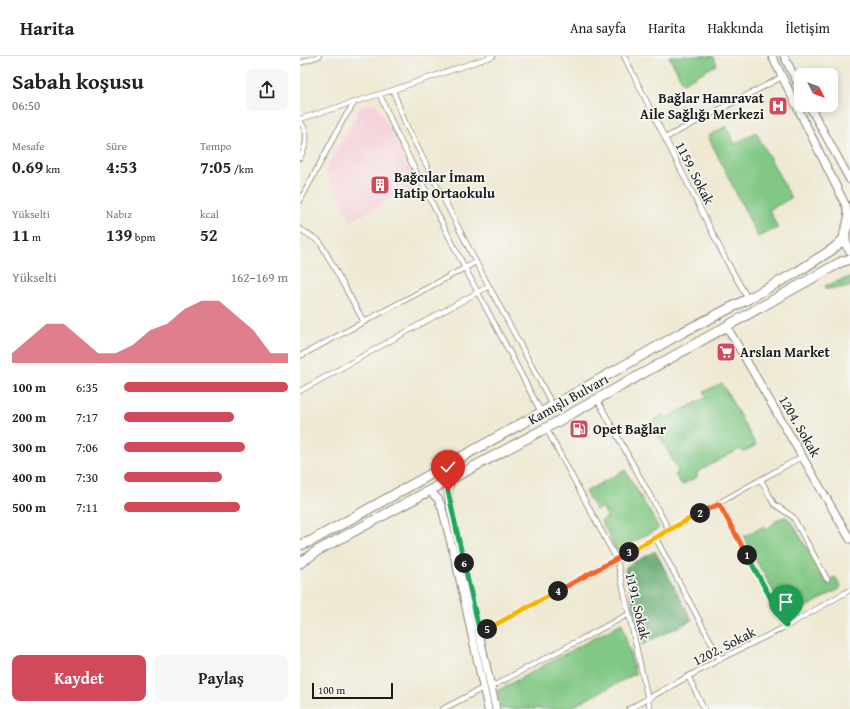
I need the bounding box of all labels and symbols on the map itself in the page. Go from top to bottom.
north arrow [794,68,838,112]
place label: Bağlar Hamravat Aile Sağlığı Merkezi [640,88,765,124]
hospital icon: Bağlar Hamravat Aile Sağlığı Merkezi [767,95,789,117]
street label: 1159. Sokak [671,138,720,209]
place label: Bağcılar İmam Hatip Ortaokulu [394,167,495,203]
building icon: Bağcılar İmam Hatip Ortaokulu [369,174,391,196]
supermarket icon: Arslan Market [715,341,737,363]
place label: Arslan Market [740,342,830,362]
street label: Kamışlı Bulvarı [524,369,612,429]
street label: 1204. Sokak [774,391,826,461]
fuel station icon: Opet Bağlar [568,418,590,440]
place label: Opet Bağlar [593,419,667,439]
pin [431,450,465,491]
pin: 2 [690,503,710,523]
pin: 3 [619,542,639,562]
pin: 1 [737,545,757,565]
pin: 6 [454,553,474,573]
street label: 1191. Sokak [621,570,656,642]
pin: 4 [548,581,568,601]
pin [769,585,803,626]
pin: 5 [477,619,497,639]
street label: 1202. Sokak [689,621,760,670]
scale bar [312,681,393,700]

